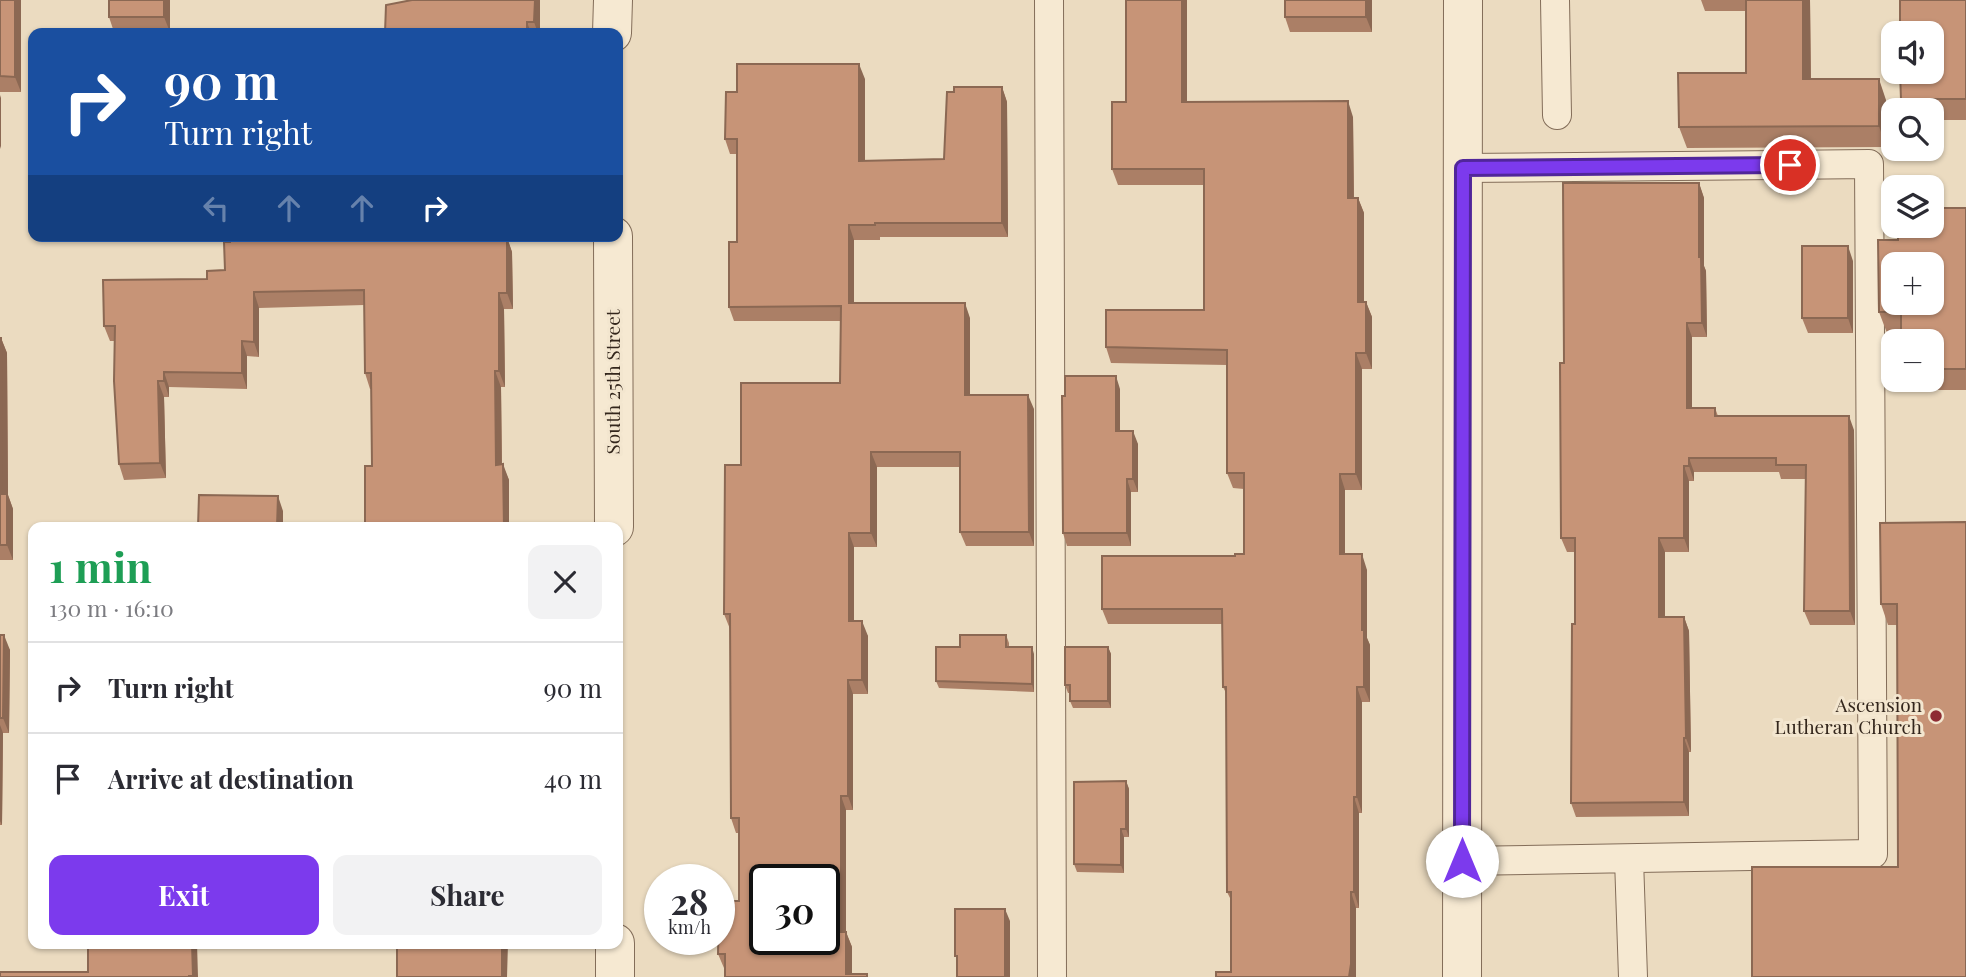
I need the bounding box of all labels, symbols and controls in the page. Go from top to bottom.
map controls [1881,21,1944,392]
button: sound [1881,21,1944,84]
text: 90 m [164,47,278,112]
icon: right [49,56,140,147]
button: search [1881,98,1944,161]
text: Turn right [164,110,312,153]
pin [1760,135,1820,195]
icon: arrive [1771,146,1809,184]
button: layers [1881,175,1944,238]
icon: left [197,189,235,227]
icon: ahead [270,189,308,227]
icon: ahead [343,189,381,227]
icon: right [416,189,454,227]
button: + [1881,252,1944,315]
street label: South 25th Street [599,309,625,454]
button: − [1881,329,1944,392]
text: 1 min [49,538,152,594]
button: close [528,545,602,619]
text: 130 m · 16:10 [49,592,174,623]
icon: right [49,669,87,707]
text: Turn right [108,670,234,705]
text: 90 m [544,670,602,705]
place label: Ascension Lutheran Church [1775,691,1923,739]
marker: Ascension Lutheran Church [1928,708,1944,724]
icon: arrive [49,760,87,798]
text: Arrive at destination [108,761,354,796]
text: 40 m [544,761,602,796]
position arrow [1425,824,1499,898]
button: Exit [49,855,319,935]
button: Share [333,855,602,935]
speed limit sign: 30 [749,864,840,955]
text: 28 [671,877,708,924]
text: km/h [668,915,711,939]

